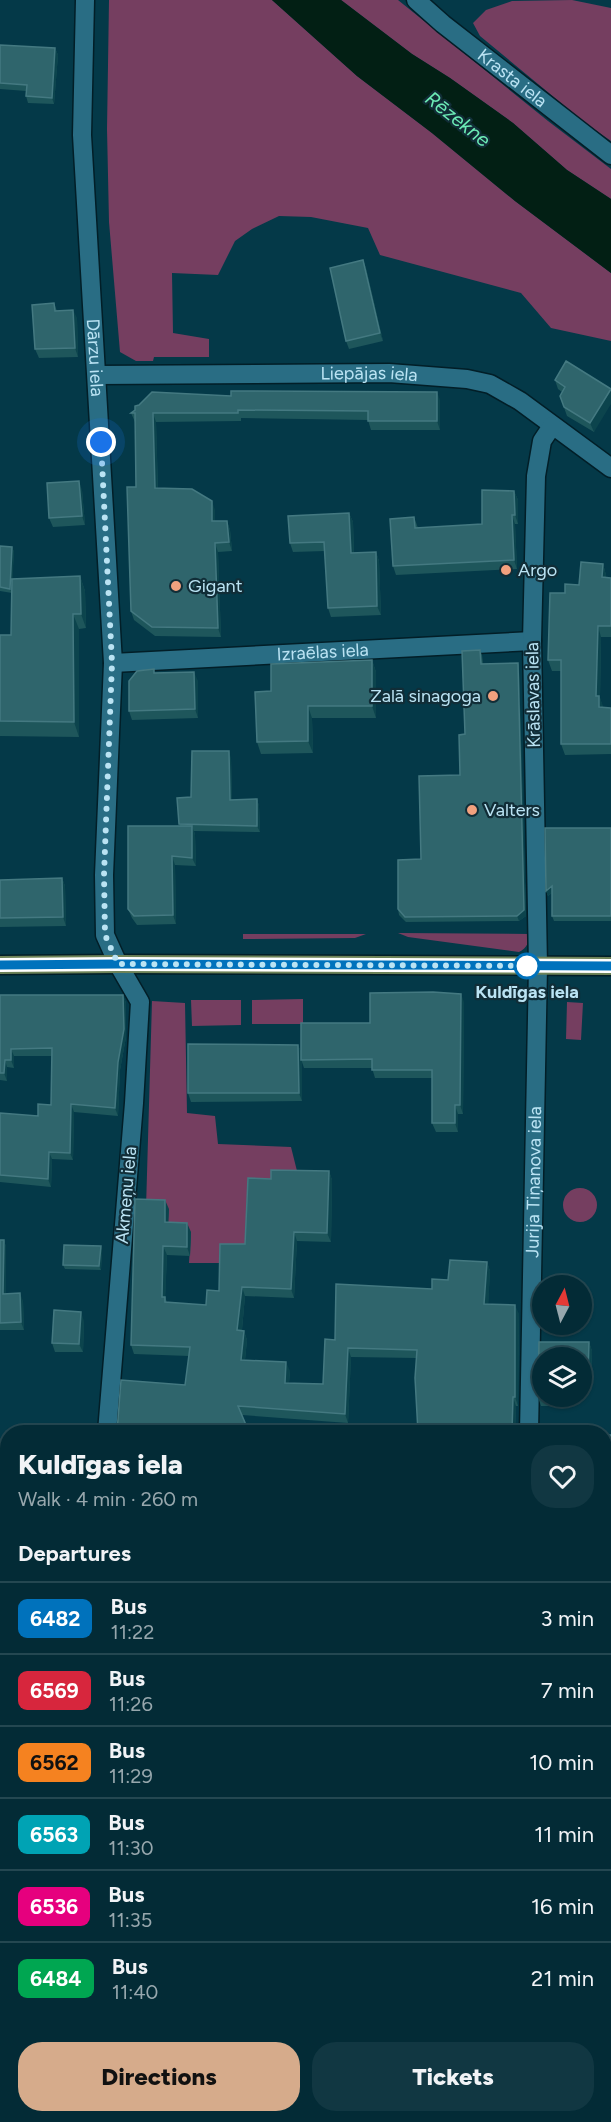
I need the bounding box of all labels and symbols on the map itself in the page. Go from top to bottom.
street label: Krasta iela [473,44,551,112]
water label: Rēzekne [421,86,495,152]
street label: Dārzu iela [82,318,108,397]
street label: Liepājas iela [320,362,418,386]
your location [86,427,116,457]
place label: Argo [518,559,557,581]
marker: Argo [499,563,513,577]
place label: Gigant [188,575,243,597]
marker: Gigant [169,579,183,593]
street label: Izraēlas iela [276,639,369,665]
street label: Krāslavas iela [521,642,545,748]
place label: Zalā sinagoga [370,685,481,707]
marker: Zalā sinagoga [486,689,500,703]
place label: Valters [484,799,540,821]
marker: Valters [465,803,479,817]
marker: Kuldīgas iela [514,953,540,979]
place label: Kuldīgas iela [475,981,579,1003]
street label: Jurija Tiņanova iela [521,1106,546,1258]
street label: Akmeņu iela [111,1145,141,1245]
north arrow [532,1275,592,1335]

